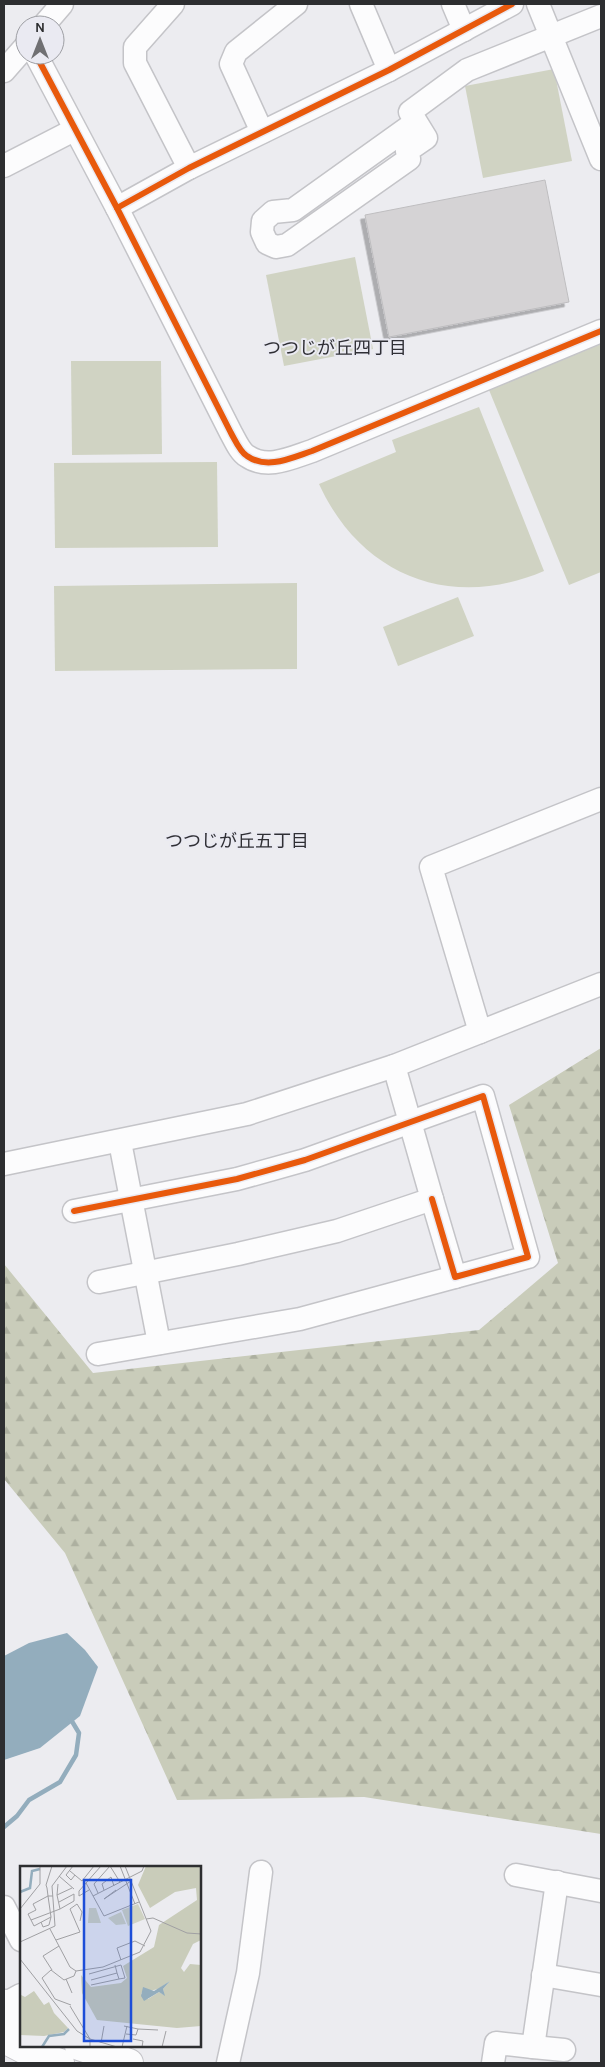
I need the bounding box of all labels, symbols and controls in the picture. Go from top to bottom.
north arrow [15,15,65,65]
text: N [35,19,45,36]
district label: つつじが丘四丁目 [263,337,407,359]
district label: つつじが丘五丁目 [165,830,309,852]
inset map [20,1866,201,2047]

